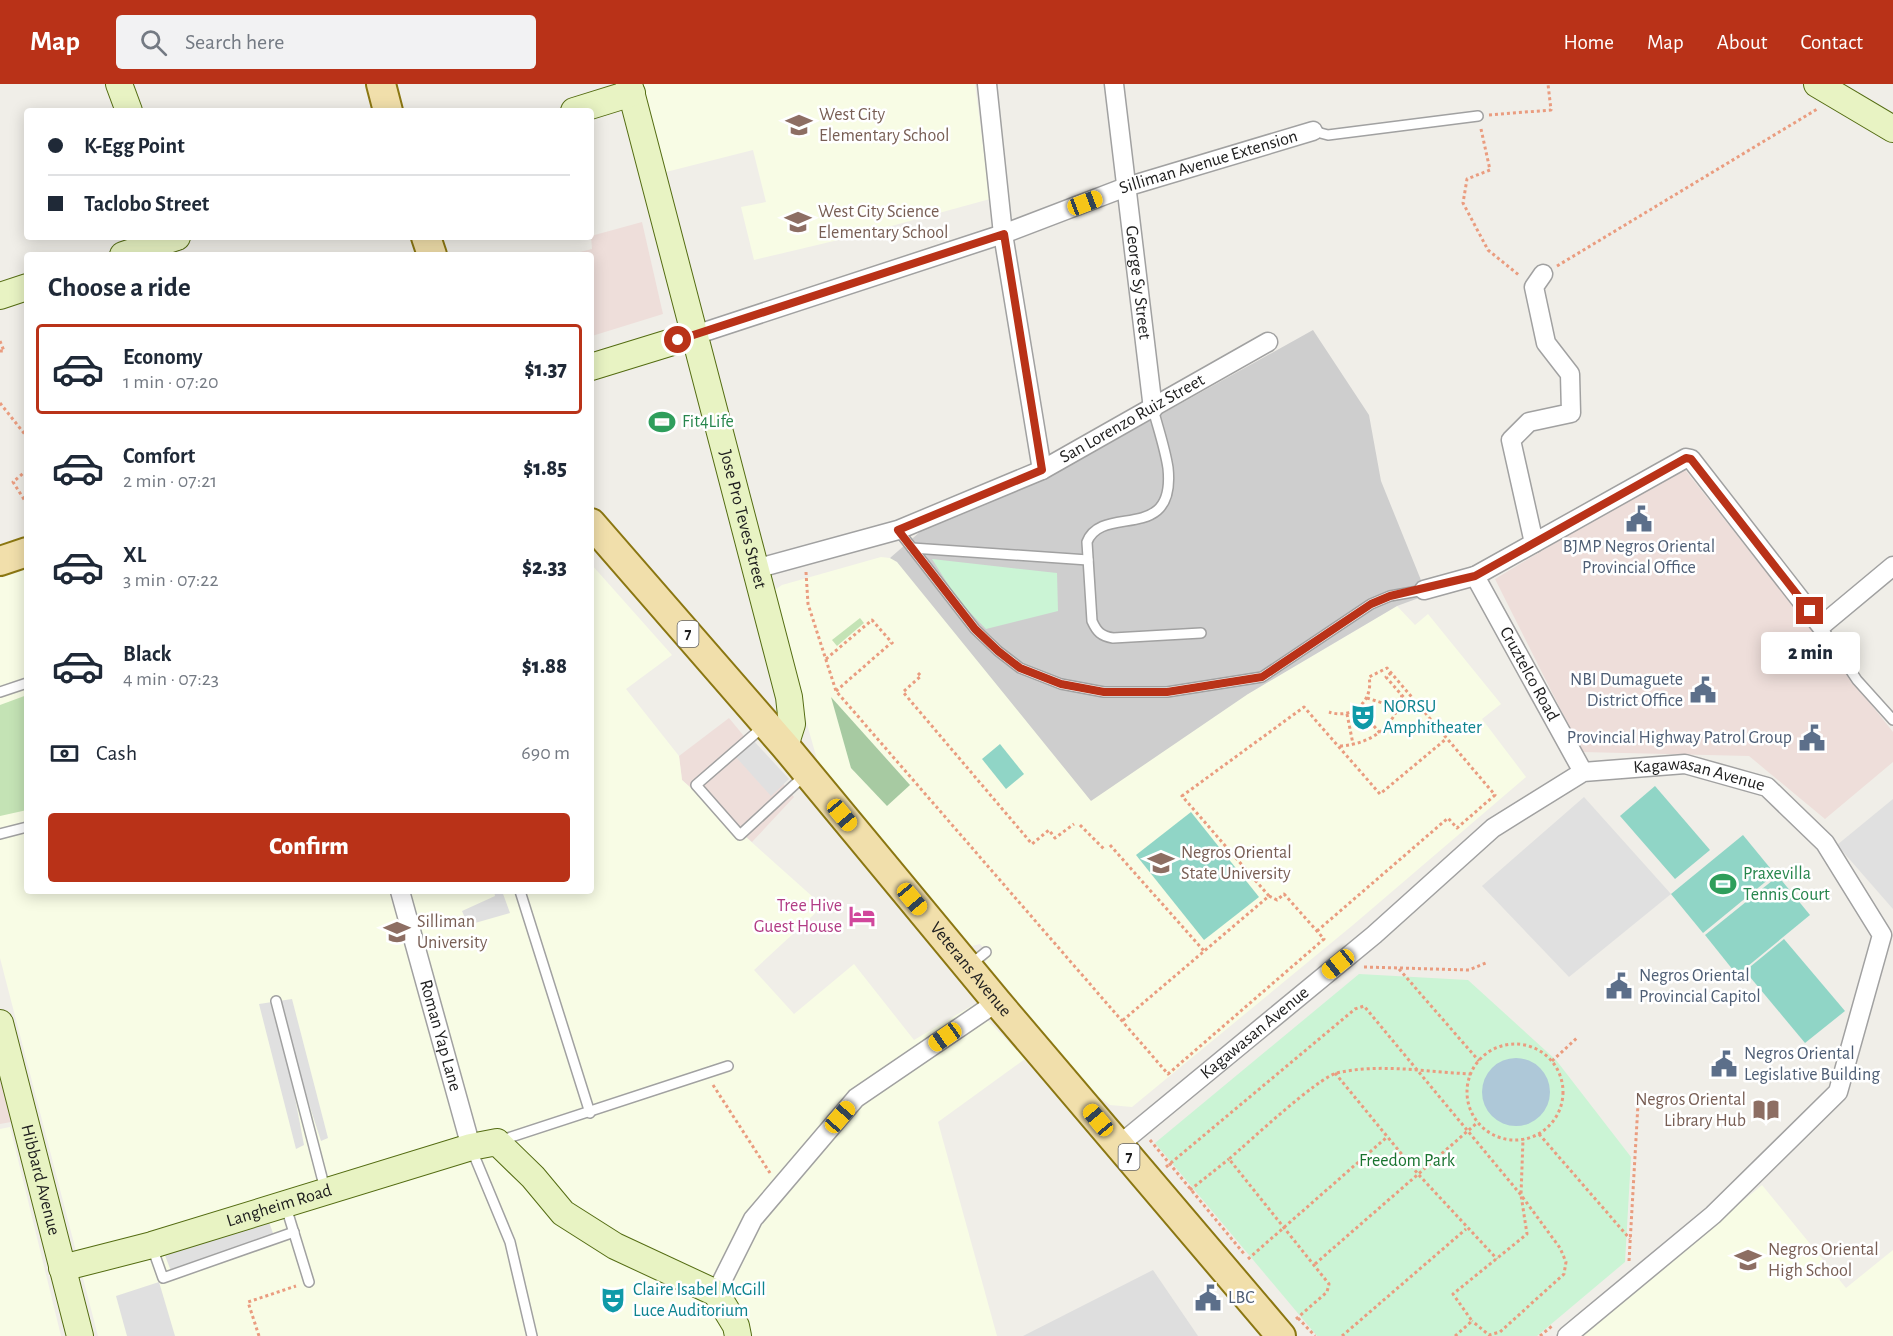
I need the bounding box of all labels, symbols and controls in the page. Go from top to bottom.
search box [116,15,536,69]
icon: search [137,26,170,59]
text: Map [30,28,80,56]
text: Search here [185,31,284,53]
text: Home [1563,32,1614,53]
text: Map [1647,32,1684,53]
text: About [1717,32,1767,53]
text: Contact [1800,32,1863,53]
place label: West City Elementary School [819,106,950,145]
school or university icon: West City Elementary School [784,110,814,140]
street label: Silliman Avenue Extension [1117,127,1300,198]
text: K-Egg Point [84,135,185,157]
car [1065,188,1105,218]
text: Taclobo Street [84,193,209,215]
place label: West City Science Elementary School [818,203,949,242]
school or university icon: West City Science Elementary School [783,207,813,237]
street label: George Sy Street [1122,225,1154,341]
text: Choose a ride [48,274,191,301]
route start [664,326,691,353]
icon: car [51,342,105,396]
text: Economy [123,346,203,368]
text: $1.37 [524,358,567,380]
street label: San Lorenzo Ruiz Street [1057,371,1208,467]
text: 1 min · 07:20 [123,372,219,392]
sports icon: Fit4Life [647,407,677,437]
place label: Fit4Life [682,413,734,431]
icon: car [51,441,105,495]
text: Comfort [123,445,195,467]
street label: Jose Pro Teves Street [716,448,769,591]
text: $1.85 [523,457,567,479]
text: 2 min · 07:21 [123,471,217,491]
public building icon: BJMP Negros Oriental Provincial Office [1624,504,1654,534]
place label: BJMP Negros Oriental Provincial Office [1563,538,1715,577]
icon: car [51,540,105,594]
text: XL [123,544,146,566]
text: $2.33 [522,556,567,578]
text: 3 min · 07:22 [123,570,219,590]
route end [1796,597,1823,624]
road number: 7 [678,621,698,647]
street label: Cruztelco Road [1496,624,1562,724]
callout: 2 min [1760,632,1860,674]
icon: car [51,639,105,693]
text: Black [123,643,171,665]
text: 2 min [1788,643,1833,663]
text: $1.88 [522,655,567,677]
text: 4 min · 07:23 [123,669,219,689]
place label: NBI Dumaguete District Office [1570,671,1683,710]
public building icon: NBI Dumaguete District Office [1688,675,1718,705]
place label: NORSU Amphitheater [1383,698,1482,737]
theatre icon: NORSU Amphitheater [1348,702,1378,732]
public building icon: Provincial Highway Patrol Group [1797,723,1827,753]
place label: Provincial Highway Patrol Group [1567,729,1792,747]
icon: cash [48,737,81,770]
text: Cash [96,742,137,764]
text: 690 m [521,743,570,763]
street label: Kagawasan Avenue [1633,755,1767,795]
car [824,795,860,835]
button: Confirm [48,813,570,882]
place label: Negros Oriental State University [1181,844,1292,883]
school or university icon: Negros Oriental State University [1146,848,1176,878]
place label: Praxevilla Tennis Court [1743,865,1830,904]
sports icon: Praxevilla Tennis Court [1708,869,1738,899]
car [894,879,930,919]
place label: Tree Hive Guest House [754,897,842,936]
hotel icon: Tree Hive Guest House [847,901,877,931]
place label: Silliman University [417,913,488,952]
school or university icon: Silliman University [382,917,412,947]
street label: Veterans Avenue [926,919,1014,1020]
car [1318,946,1358,982]
place label: Negros Oriental Provincial Capitol [1639,967,1761,1006]
public building icon: Negros Oriental Provincial Capitol [1604,971,1634,1001]
street label: Roman Yap Lane [416,978,464,1093]
street label: Kagawasan Avenue [1197,983,1312,1083]
car [925,1019,965,1055]
place label: Negros Oriental Legislative Building [1744,1045,1880,1084]
public building icon: Negros Oriental Legislative Building [1709,1049,1739,1079]
place label: Negros Oriental Library Hub [1635,1091,1746,1130]
library icon: Negros Oriental Library Hub [1751,1095,1781,1125]
car [821,1098,859,1136]
car [1080,1100,1116,1140]
street label: Hibbard Avenue [17,1123,63,1237]
road number: 7 [1118,1144,1140,1170]
park label: Freedom Park [1359,1152,1456,1170]
street label: Langheim Road [225,1181,334,1231]
place label: Negros Oriental High School [1768,1241,1879,1280]
school or university icon: Negros Oriental High School [1733,1245,1763,1275]
place label: Claire Isabel McGill Luce Auditorium [633,1281,766,1320]
public building icon: LBC [1193,1283,1223,1313]
theatre icon: Claire Isabel McGill Luce Auditorium [598,1285,628,1315]
place label: LBC [1228,1289,1255,1307]

